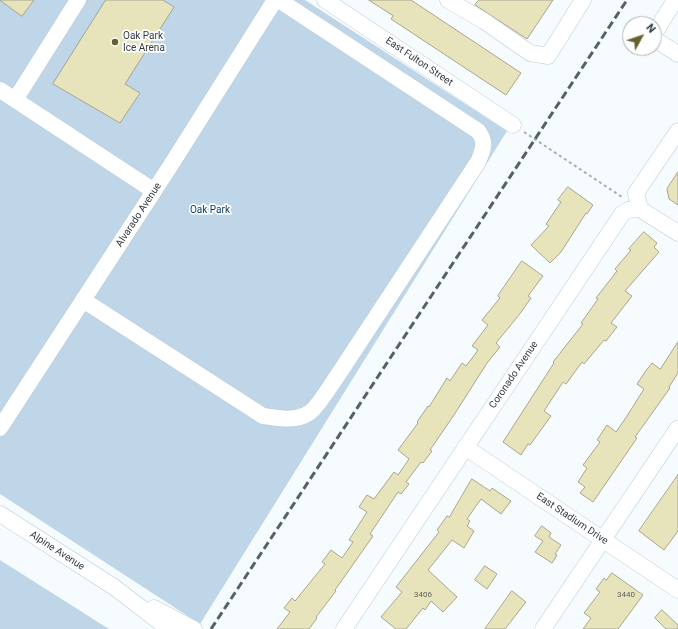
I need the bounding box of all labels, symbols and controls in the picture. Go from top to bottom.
north arrow [622,16,662,56]
text: N [643,21,658,36]
place label: Oak Park Ice Arena [123,30,165,54]
street label: East Fulton Street [383,35,455,89]
marker: Oak Park Ice Arena [110,37,120,47]
street label: Alvarado Avenue [114,181,164,249]
park label: Oak Park [190,204,230,216]
street label: Coronado Avenue [487,339,541,411]
street label: East Stadium Drive [534,491,610,547]
street label: Alpine Avenue [27,529,87,573]
house number: 3406 [414,590,432,600]
house number: 3440 [617,590,635,600]

